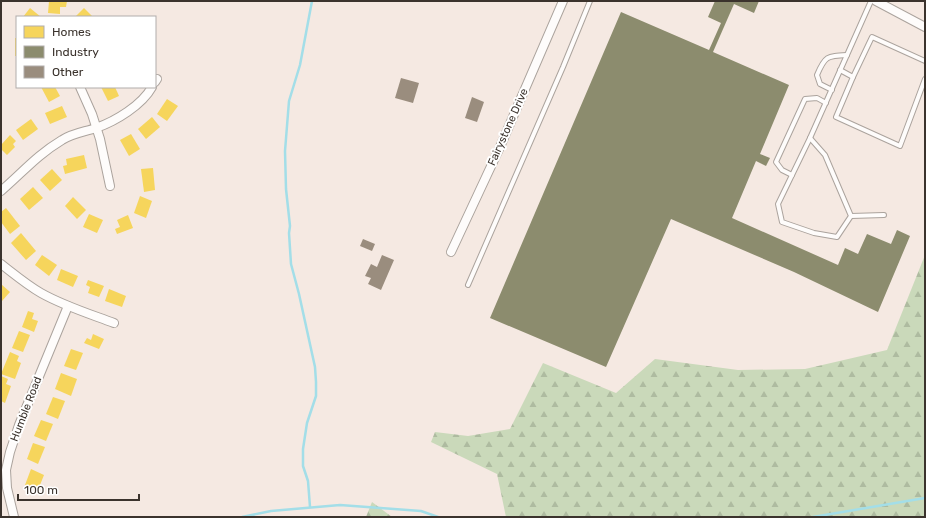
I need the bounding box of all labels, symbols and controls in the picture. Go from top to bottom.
legend [16,16,156,88]
text: Homes [52,25,91,39]
text: Industry [52,45,99,59]
text: Other [52,65,84,79]
street label: Fairystone Drive [485,86,531,168]
street label: Humble Road [8,375,44,443]
scale bar [18,476,139,502]
text: 100 m [24,483,58,497]

